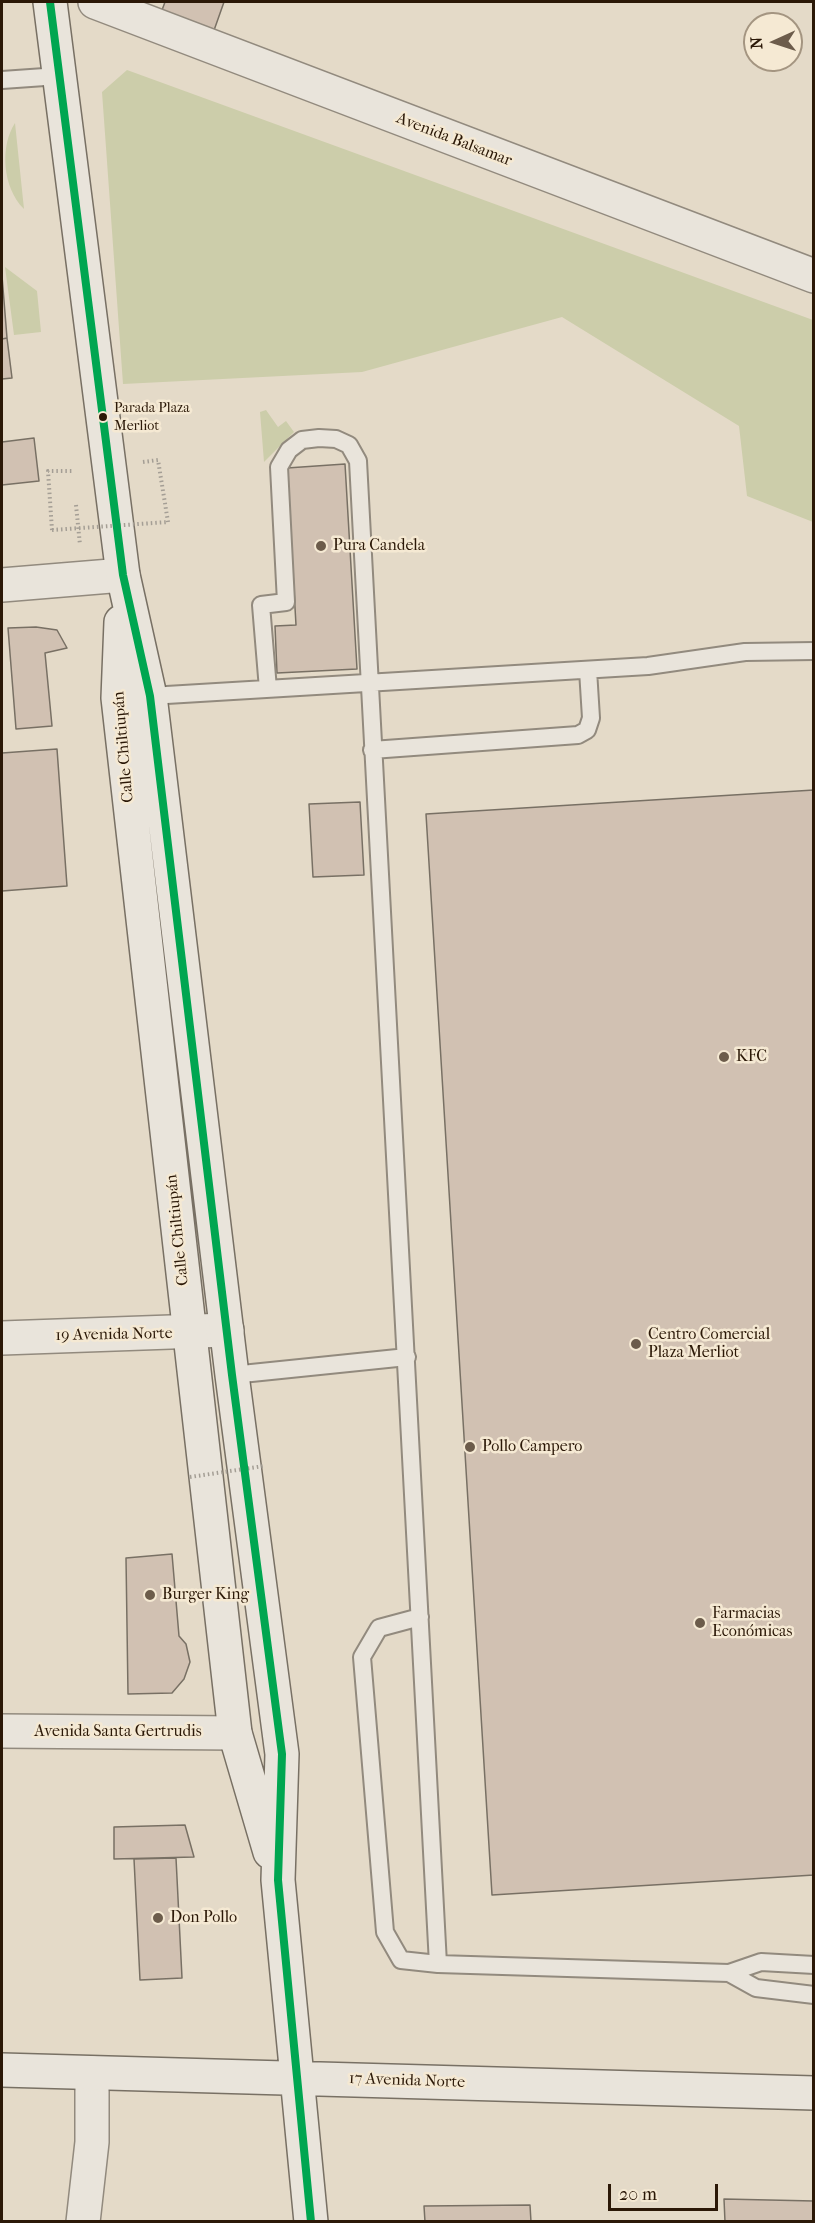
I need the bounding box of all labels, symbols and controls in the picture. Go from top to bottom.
north arrow [743,12,803,72]
text: N [747,36,766,49]
street label: Avenida Balsamar [394,109,514,171]
place label: Parada Plaza Merliot [114,401,190,434]
marker: Parada Plaza Merliot [97,411,109,423]
place label: Pura Candela [333,536,425,556]
marker: Pura Candela [314,539,328,553]
street label: Calle Chiltiupán [110,690,138,804]
place label: KFC [736,1047,767,1067]
marker: KFC [717,1050,731,1064]
street label: Calle Chiltiupán [163,1173,193,1287]
street label: 19 Avenida Norte [55,1324,173,1346]
place label: Centro Comercial Plaza Merliot [648,1325,770,1363]
marker: Centro Comercial Plaza Merliot [629,1337,643,1351]
place label: Pollo Campero [482,1437,582,1457]
marker: Pollo Campero [463,1440,477,1454]
place label: Burger King [162,1585,249,1605]
marker: Burger King [143,1588,157,1602]
place label: Farmacias Económicas [712,1604,792,1642]
marker: Farmacias Económicas [693,1616,707,1630]
street label: Avenida Santa Gertrudis [34,1722,202,1742]
place label: Don Pollo [170,1908,237,1928]
marker: Don Pollo [151,1911,165,1925]
street label: 17 Avenida Norte [349,2069,465,2093]
scale bar [611,2172,720,2210]
text: 20 m [619,2184,657,2205]

